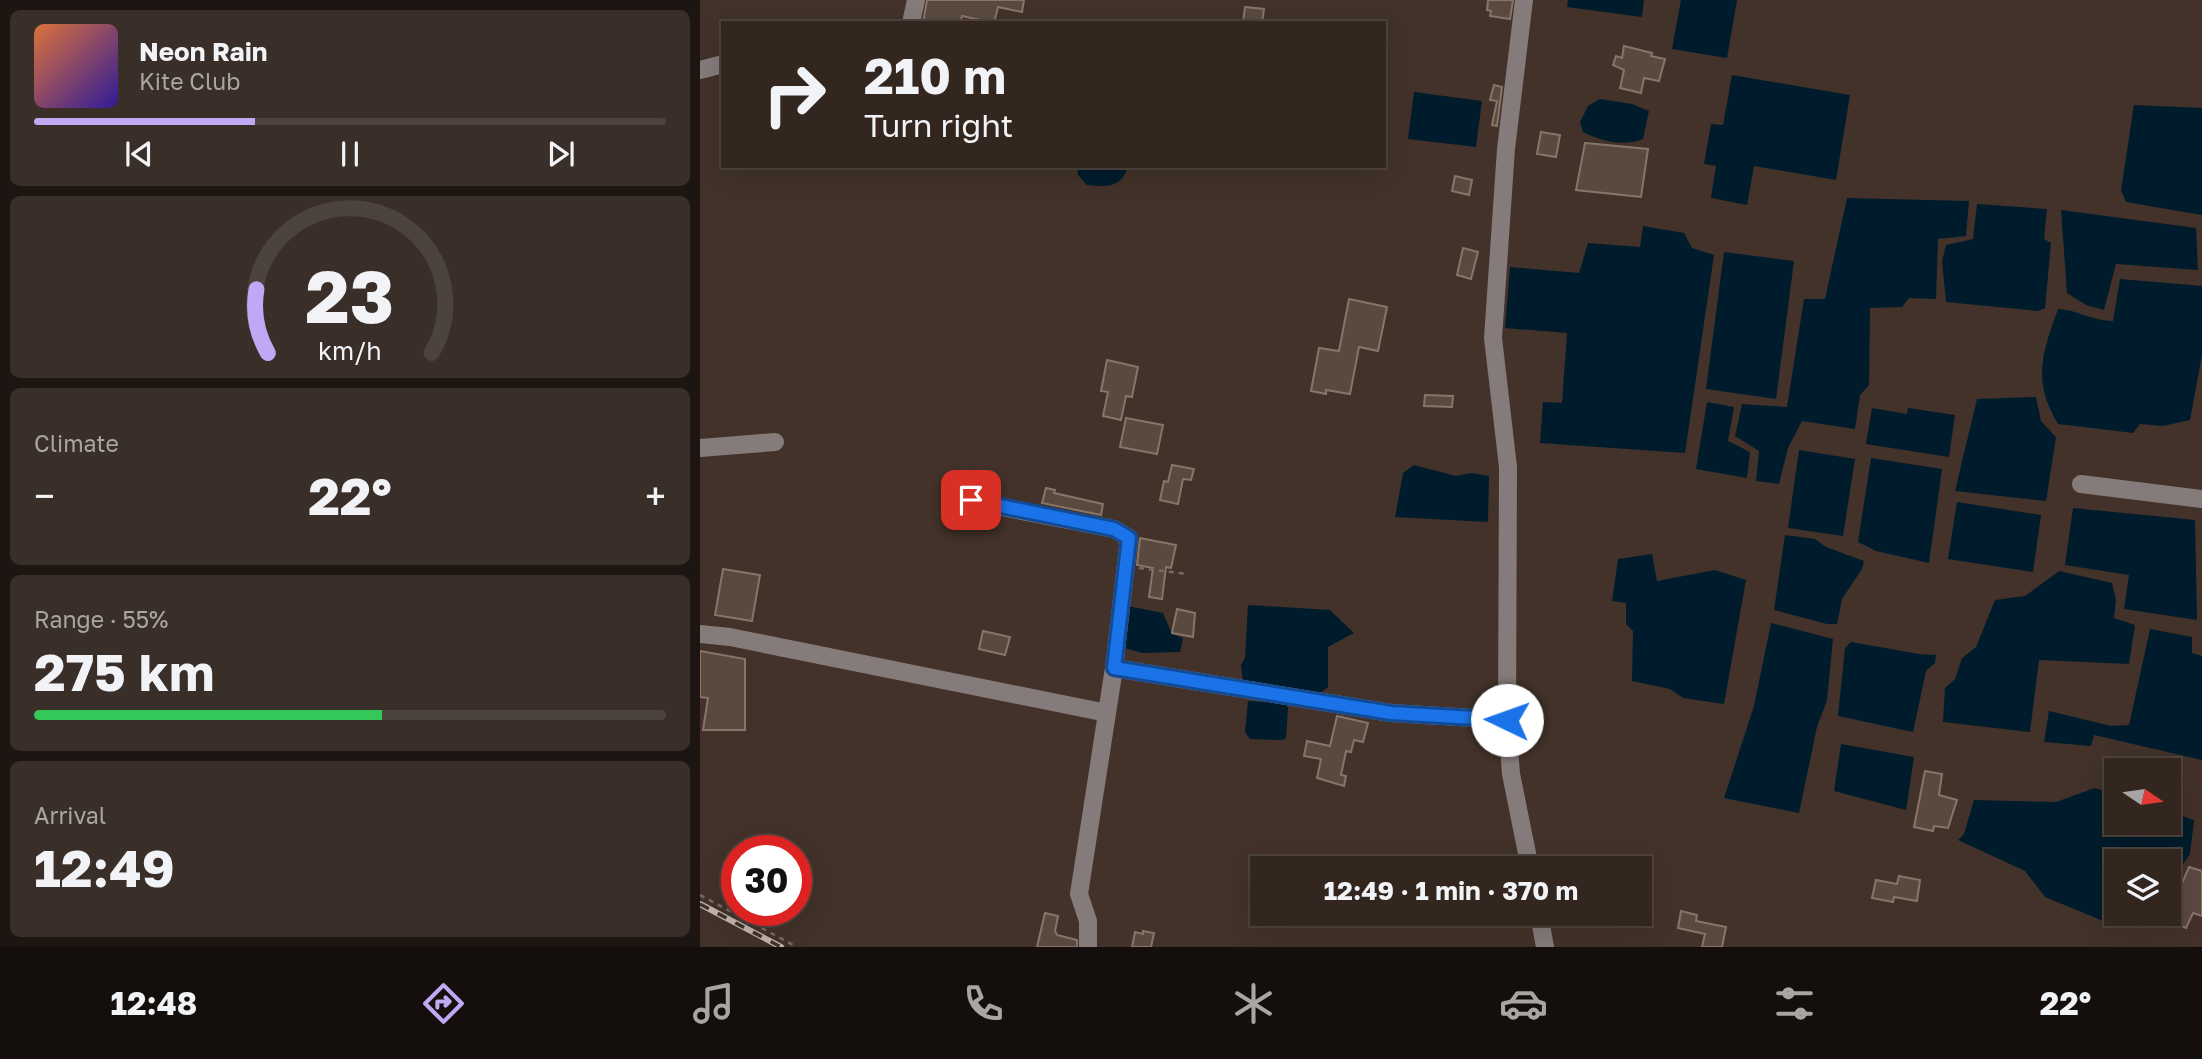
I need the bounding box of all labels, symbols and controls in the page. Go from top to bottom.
text: Neon Rain [139,36,268,67]
text: 210 m [864,46,1006,105]
icon: right [749,49,840,140]
text: Kite Club [139,67,240,95]
text: Turn right [864,106,1013,144]
icon: previous [120,135,158,173]
icon: pause [331,135,369,173]
icon: next [542,135,580,173]
text: 23 [306,253,394,340]
text: km/h [318,335,382,366]
text: Climate [34,429,119,457]
text: 22° [308,464,392,526]
pin [941,470,1001,530]
text: − [34,473,55,518]
text: + [645,473,666,518]
icon: arrive [952,481,990,519]
text: Range · 55% [34,605,168,633]
text: 275 km [34,640,214,702]
position arrow [1470,683,1544,757]
north arrow [2104,758,2180,835]
map controls [2104,758,2181,926]
text: Arrival [34,801,106,829]
speed limit sign: 30 [721,835,812,926]
text: 12:49 [34,836,175,898]
button: layers [2104,849,2181,926]
text: 12:49 · 1 min · 370 m [1324,875,1578,906]
icon: directions [419,979,468,1028]
icon: music [689,979,738,1028]
icon: phone [959,979,1008,1028]
icon: climate [1229,979,1278,1028]
icon: car [1499,979,1548,1028]
icon: filters [1770,979,1819,1028]
text: 12:48 [111,984,197,1022]
text: 22° [2040,984,2091,1022]

